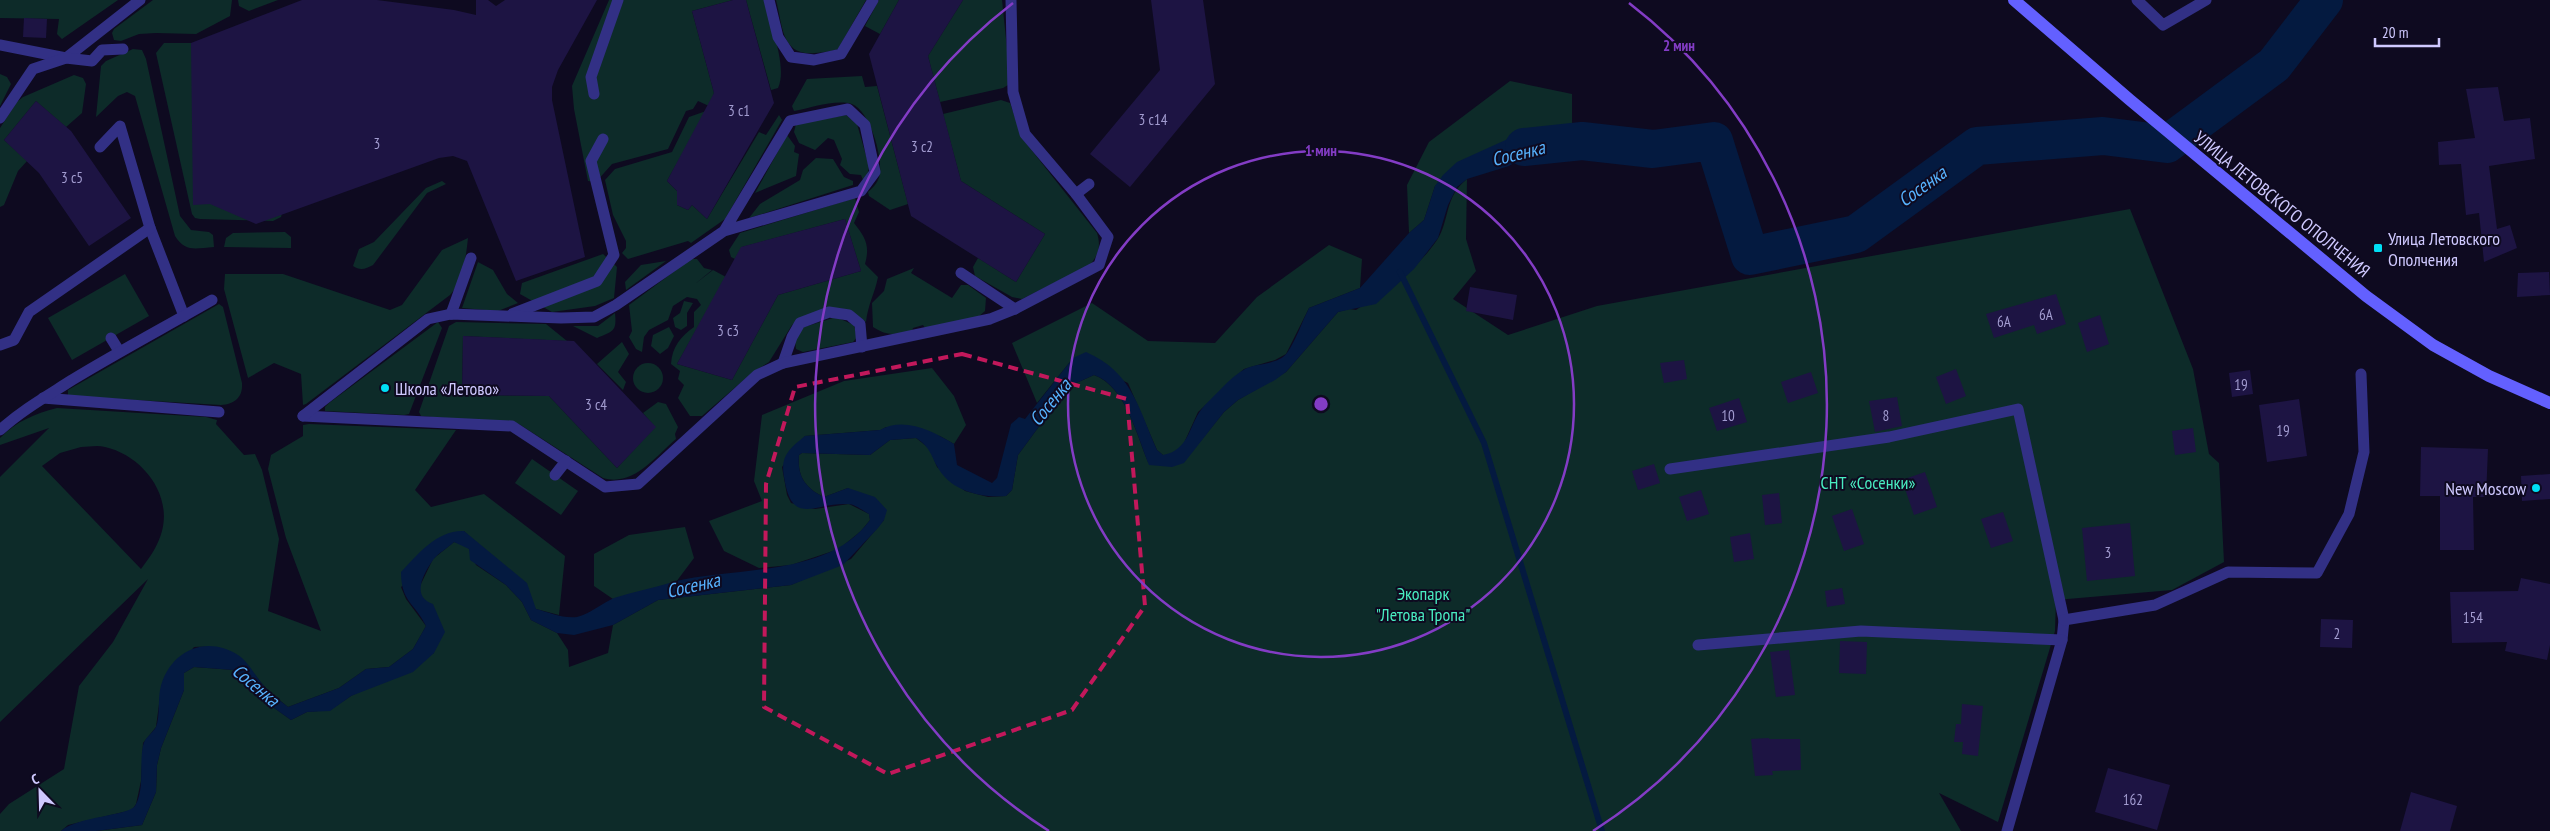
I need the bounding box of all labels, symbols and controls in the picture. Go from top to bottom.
scale bar [2375,15,2439,47]
text: 20 m [2382,23,2408,42]
text: 2 мин [1663,36,1695,55]
house number: 3 с1 [728,101,750,120]
house number: 3 с14 [1139,110,1168,129]
street label: УЛИЦА ЛЕТОВСКОГО ОПОЛЧЕНИЯ [2189,126,2375,282]
house number: 3 [374,134,380,153]
water label: Сосенка [1489,135,1548,171]
house number: 3 с2 [911,137,933,156]
text: 1 мин [1305,141,1337,160]
water label: Сосенка [1893,160,1952,212]
house number: 3 с5 [61,168,83,187]
place label: Улица Летовского Ополчения [2388,227,2500,271]
marker: Улица Летовского Ополчения [2372,242,2384,254]
house number: 6А [2039,305,2054,324]
house number: 6А [1997,312,2012,331]
house number: 3 с3 [717,321,739,340]
water label: Сосенка [1024,372,1077,430]
house number: 19 [2234,375,2248,394]
place label: Школа «Летово» [395,377,499,400]
marker: Школа «Летово» [379,382,391,394]
house number: 3 с4 [585,395,607,414]
centre of rings [1312,395,1330,413]
house number: 10 [1721,406,1735,425]
house number: 8 [1883,406,1889,425]
house number: 19 [2276,421,2290,440]
park label: СНТ «Сосенки» [1821,471,1915,494]
place label: New Moscow [2445,477,2526,500]
marker: New Moscow [2530,482,2542,494]
house number: 3 [2105,543,2111,562]
water label: Сосенка [664,567,723,603]
park label: Экопарк "Летова Тропа" [1376,582,1470,626]
house number: 154 [2463,608,2483,627]
house number: 2 [2334,624,2340,643]
water label: Сосенка [228,658,285,712]
north arrow [15,766,65,816]
text: С [28,769,42,789]
house number: 162 [2123,790,2143,809]

